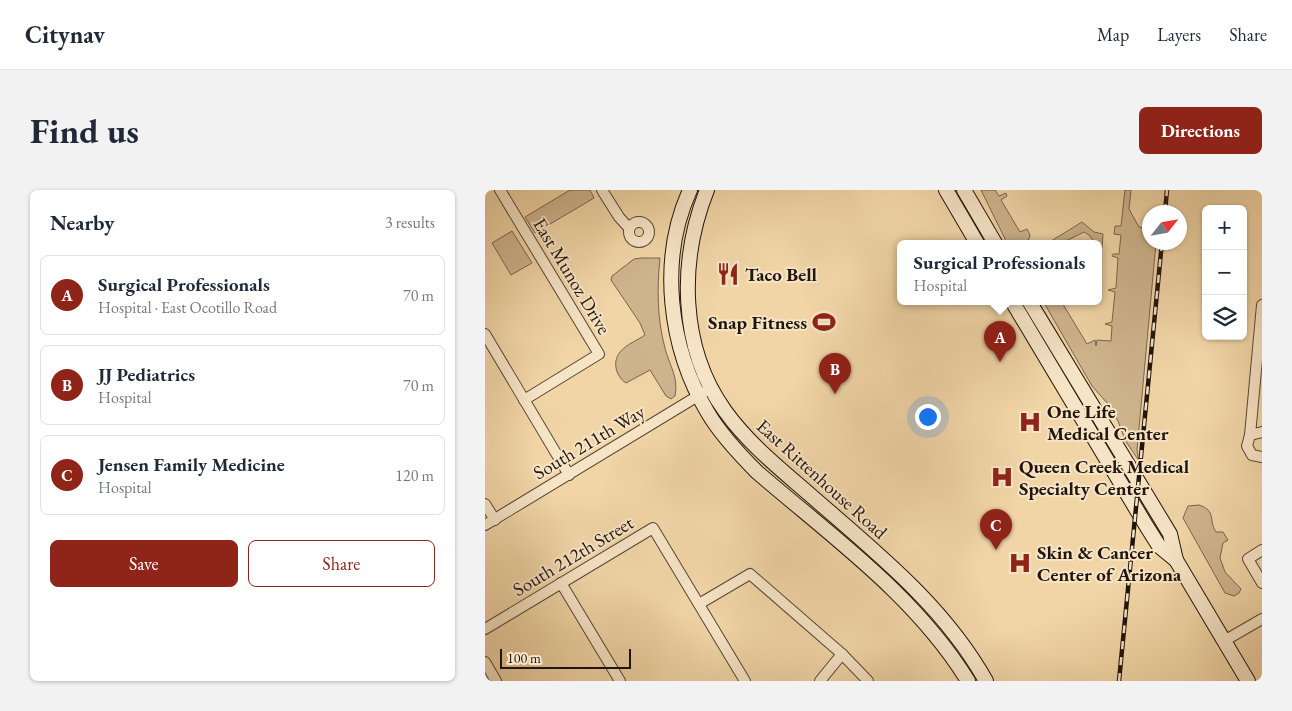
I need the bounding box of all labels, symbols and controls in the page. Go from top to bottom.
text: Citynav [25,19,105,50]
text: Map [1097,23,1129,46]
text: Layers [1157,23,1201,46]
text: Share [1229,23,1267,46]
button: Directions [1139,107,1262,154]
text: Find us [30,108,139,153]
north arrow [1142,205,1187,250]
map controls [1202,205,1247,340]
button: + [1202,205,1247,250]
text: Nearby [50,209,114,236]
text: 3 results [385,212,435,233]
street label: East Munoz Drive [527,213,617,339]
popup [897,240,1102,305]
text: Surgical Professionals [914,250,1085,275]
button: − [1202,250,1247,295]
restaurant icon: Taco Bell [715,261,741,287]
place label: Taco Bell [745,262,818,287]
text: Surgical Professionals [98,272,270,297]
text: Hospital [914,275,967,296]
text: A [61,285,73,306]
text: 70 m [403,285,434,306]
button: layers [1202,295,1247,340]
text: Hospital · East Ocotillo Road [98,297,277,318]
sports icon: Snap Fitness [811,309,837,335]
place label: Snap Fitness [708,310,807,335]
pin: A [984,321,1016,362]
pin: B [819,353,851,394]
text: JJ Pediatrics [98,362,195,387]
text: B [62,375,72,396]
text: 70 m [403,375,434,396]
text: Hospital [98,387,152,408]
street label: South 211th Way [529,399,650,485]
place label: One Life Medical Center [1047,399,1169,446]
your location [915,404,941,430]
hospital icon: One Life Medical Center [1017,409,1043,435]
street label: East Rittenhouse Road [751,414,893,545]
text: Jensen Family Medicine [98,452,285,477]
place label: Queen Creek Medical Specialty Center [1019,454,1190,501]
hospital icon: Queen Creek Medical Specialty Center [989,464,1015,490]
text: C [61,465,73,486]
text: 120 m [395,465,434,486]
text: Hospital [98,477,152,498]
pin: C [980,509,1012,550]
street label: South 212th Street [508,510,638,602]
button: Save [50,540,238,587]
button: Share [248,540,435,587]
place label: Skin & Cancer Center of Arizona [1037,540,1182,587]
hospital icon: Skin & Cancer Center of Arizona [1007,550,1033,576]
scale bar [500,646,631,669]
text: 100 m [507,649,541,667]

